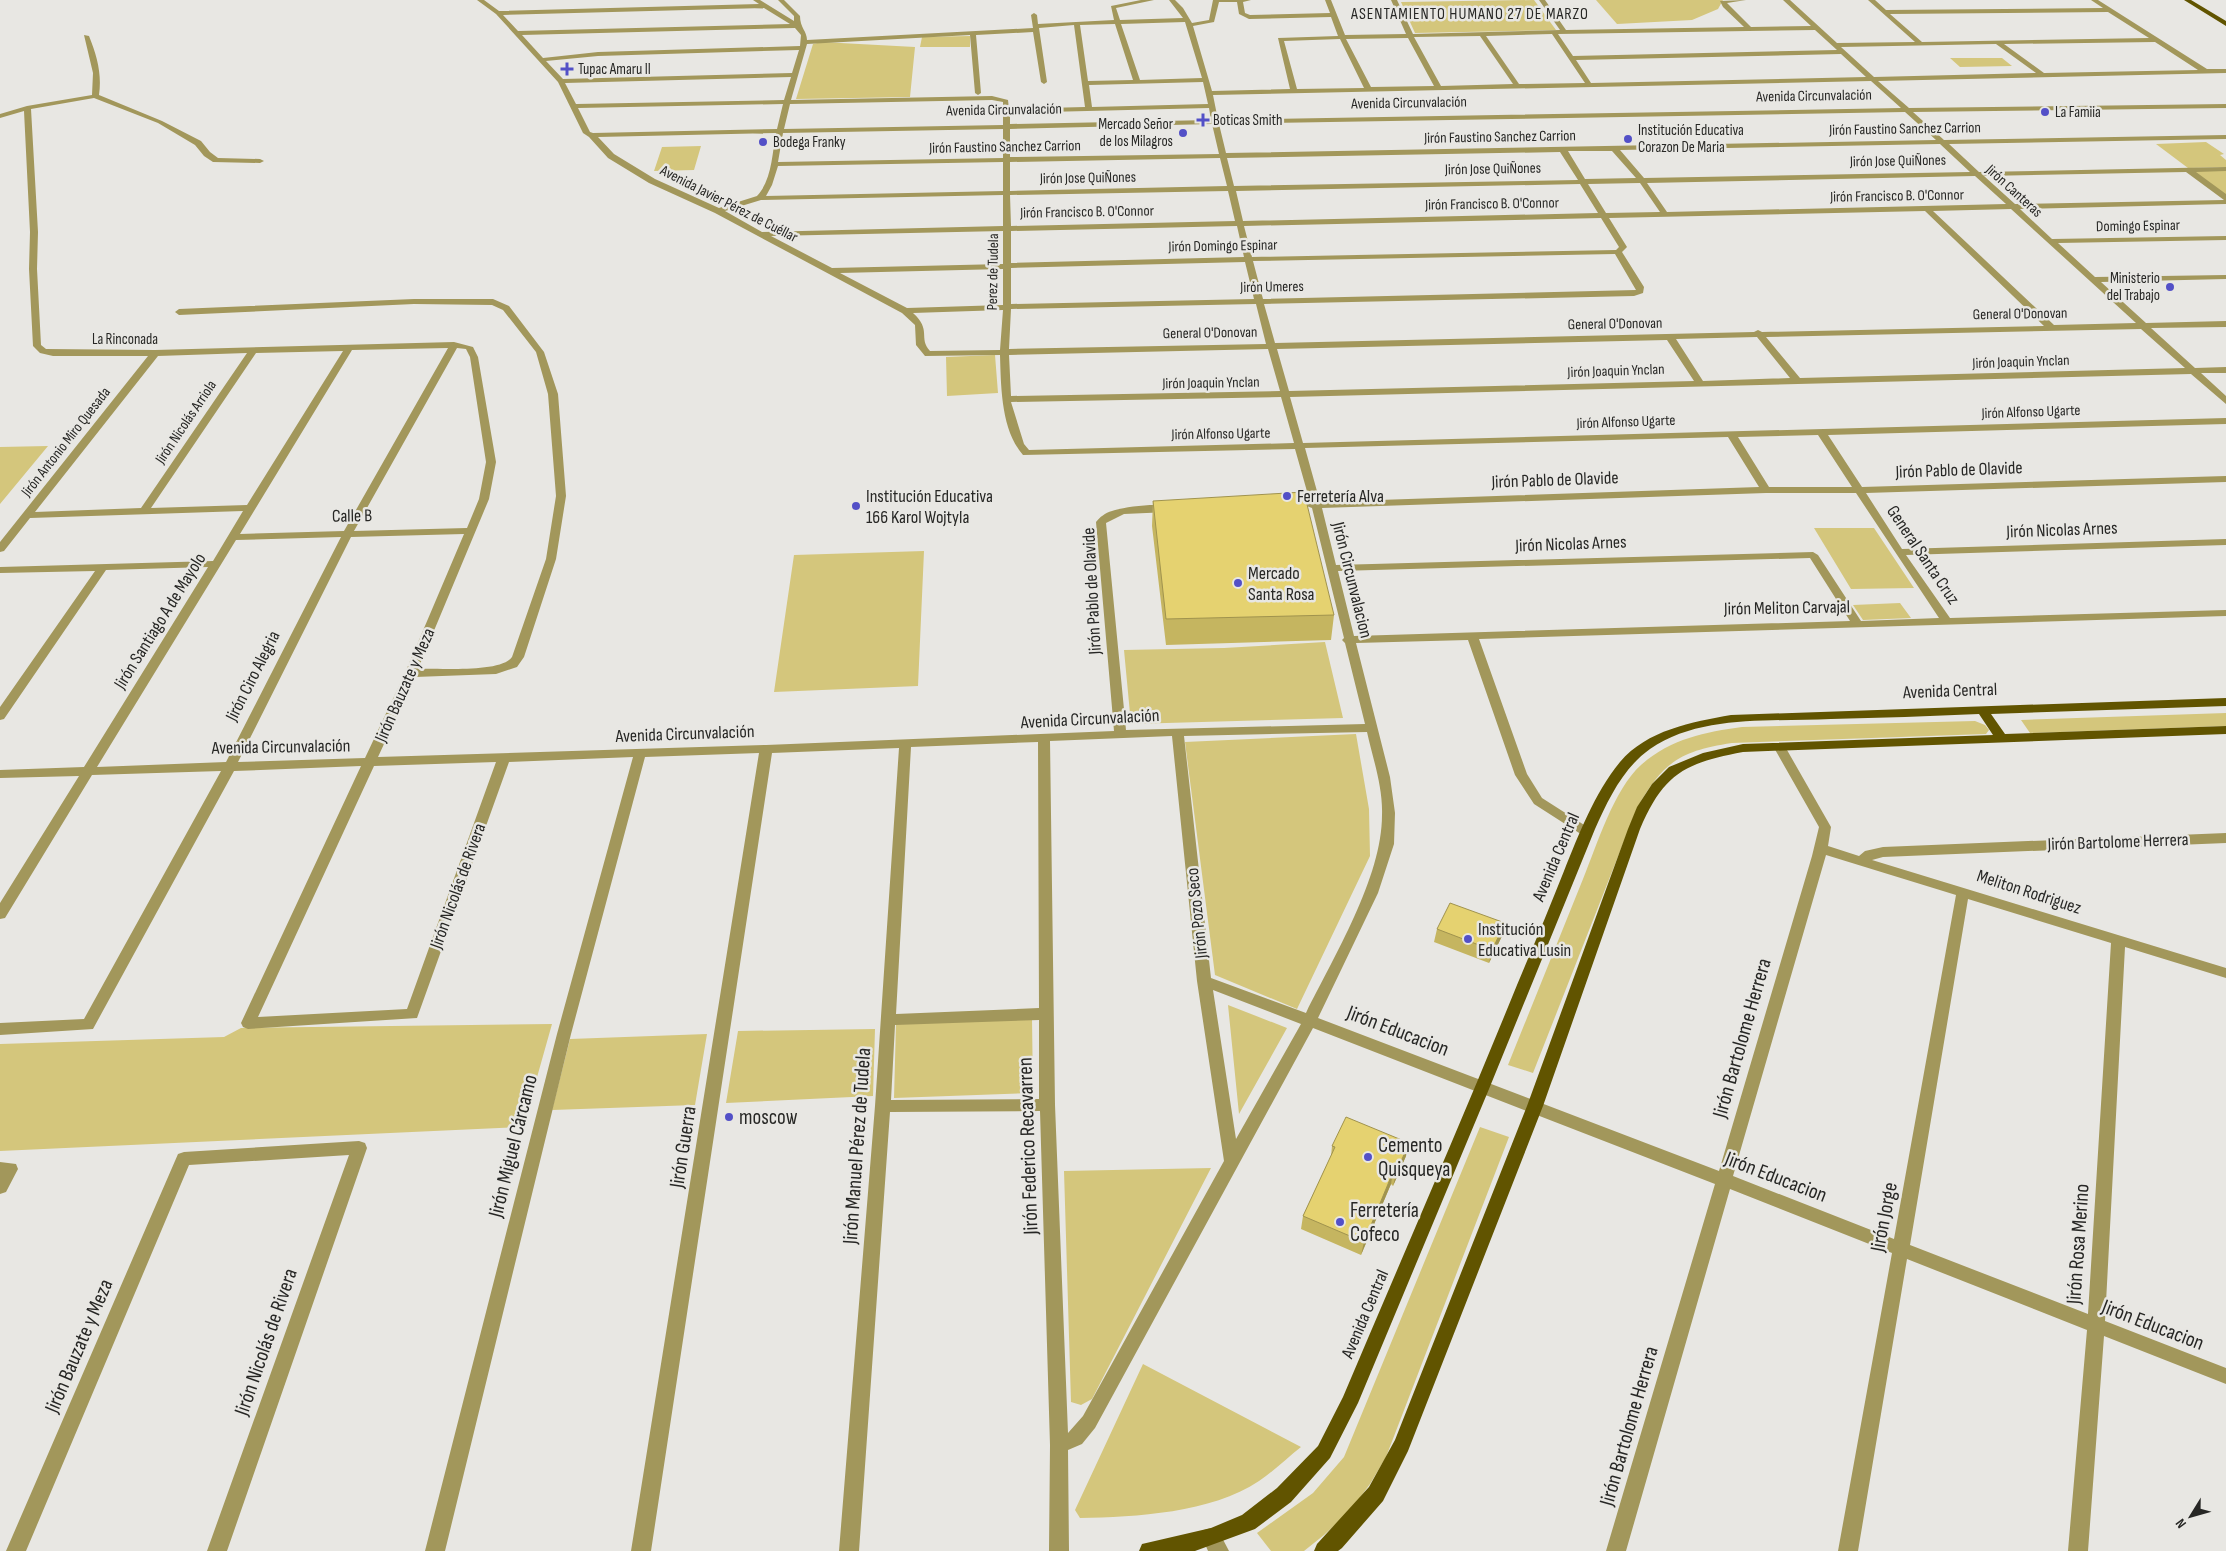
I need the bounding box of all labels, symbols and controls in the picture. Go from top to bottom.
district label: ASENTAMIENTO HUMANO 27 DE MARZO [1350,5,1589,24]
place label: Tupac Amaru II [578,60,651,79]
marker: Tupac Amaru II [560,62,574,76]
street label: Avenida Circunvalación [1755,85,1872,107]
street label: Avenida Circunvalación [1350,92,1467,114]
street label: Avenida Circunvalación [945,99,1062,121]
place label: La Famiia [2055,103,2101,122]
marker: La Famiia [2039,106,2051,118]
place label: Boticas Smith [1213,111,1282,130]
marker: Boticas Smith [1197,114,1209,126]
place label: Mercado Señor de los Milagros [1098,115,1174,151]
street label: Jirón Faustino Sanchez Carrion [1828,118,1981,140]
place label: Institución Educativa Corazon De Maria [1638,121,1744,157]
street label: Jirón Faustino Sanchez Carrion [1423,126,1576,148]
marker: Mercado Señor de los Milagros [1177,127,1189,139]
place label: Bodega Franky [773,133,846,152]
marker: Institución Educativa Corazon De Maria [1622,133,1634,145]
marker: Bodega Franky [757,136,769,148]
street label: Jirón Faustino Sanchez Carrion [928,136,1081,158]
street label: Jirón Jose QuiÑones [1849,151,1946,171]
street label: Jirón Jose QuiÑones [1444,159,1541,179]
street label: Jirón Canteras [1981,160,2046,221]
street label: Avenida Javier Pérez de Cuéllar [656,161,802,247]
street label: Jirón Jose QuiÑones [1039,168,1136,188]
street label: Jirón Francisco B. O'Connor [1829,185,1965,207]
street label: Jirón Francisco B. O'Connor [1424,193,1560,215]
street label: Jirón Francisco B. O'Connor [1019,201,1155,223]
street label: Domingo Espinar [2096,216,2181,236]
street label: Perez de Tudela [983,233,1003,311]
street label: Jirón Domingo Espinar [1167,236,1278,256]
place label: Ministerio del Trabajo [2107,269,2160,305]
street label: Jirón Umeres [1239,277,1304,297]
marker: Ministerio del Trabajo [2164,281,2176,293]
street label: General O'Donovan [1973,304,2067,324]
street label: General O'Donovan [1568,314,1662,334]
street label: General O'Donovan [1163,323,1257,343]
street label: La Rinconada [92,330,158,349]
street label: Jirón Joaquin Ynclan [1971,351,2070,373]
street label: Jirón Joaquin Ynclan [1566,360,1665,382]
street label: Jirón Joaquin Ynclan [1161,373,1260,393]
street label: Jirón Nicolás Arriola [151,376,221,468]
street label: Jirón Antonio Miro Quesada [17,383,115,501]
street label: Jirón Alfonso Ugarte [1980,401,2081,423]
street label: Jirón Alfonso Ugarte [1575,411,1676,433]
street label: Jirón Alfonso Ugarte [1170,424,1271,444]
street label: Jirón Pablo de Olavide [1894,457,2023,483]
street label: Jirón Pablo de Olavide [1490,467,1619,493]
place label: Institución Educativa 166 Karol Wojtyla [866,486,993,528]
place label: Ferretería Alva [1297,486,1384,507]
marker: Ferretería Alva [1281,490,1293,502]
marker: Institución Educativa 166 Karol Wojtyla [850,500,862,512]
street label: General Santa Cruz [1882,502,1964,609]
street label: Calle B [332,505,372,527]
street label: Jirón Nicolas Arnes [2005,518,2118,542]
street label: Jirón Circunvalacion [1327,519,1377,640]
street label: Jirón Pablo de Olavide [1078,527,1106,656]
street label: Jirón Nicolas Arnes [1514,532,1627,556]
street label: Jirón Santiago A de Mayolo [109,549,210,694]
place label: Mercado Santa Rosa [1248,563,1315,605]
marker: Mercado Santa Rosa [1232,577,1244,589]
street label: Jirón Meliton Carvajal [1723,596,1850,620]
street label: Jirón Bauzate y Meza [370,625,440,746]
street label: Jirón Ciro Alegria [221,627,285,725]
street label: Avenida Central [1902,679,1997,703]
street label: Avenida Circunvalación [1019,705,1160,733]
street label: Avenida Circunvalación [614,721,755,747]
street label: Avenida Circunvalación [210,735,351,759]
street label: Avenida Central [1528,810,1584,905]
street label: Jirón Nicolás de Rivera [425,820,490,952]
street label: Jirón Bartolome Herrera [2046,829,2189,855]
street label: Meliton Rodriguez [1974,865,2084,919]
street label: Jirón Pozo Seco [1182,867,1212,960]
place label: Institución Educativa Lusin [1478,919,1571,961]
marker: Institución Educativa Lusin [1462,933,1474,945]
street label: Jirón Bartolome Herrera [1707,955,1777,1122]
street label: Jirón Educacion [1343,1000,1453,1062]
street label: Jirón Manuel Pérez de Tudela [838,1047,876,1246]
street label: Jirón Federico Recavarren [1012,1057,1044,1236]
street label: Jirón Miguel Cárcamo [483,1072,543,1221]
street label: Jirón Guerra [664,1104,702,1191]
place label: moscow [739,1105,798,1130]
marker: moscow [723,1111,735,1123]
place label: Cemento Quisqueya [1378,1133,1450,1182]
street label: Jirón Educacion [1721,1146,1831,1208]
marker: Cemento Quisqueya [1362,1151,1374,1163]
street label: Jirón Jorge [1865,1180,1903,1255]
street label: Jirón Rosa Merino [2061,1183,2095,1306]
place label: Ferretería Cofeco [1350,1198,1419,1247]
marker: Ferretería Cofeco [1334,1216,1346,1228]
street label: Jirón Nicolás de Rivera [229,1265,303,1420]
street label: Avenida Central [1337,1267,1393,1362]
street label: Jirón Bauzate y Meza [39,1275,118,1418]
street label: Jirón Educacion [2098,1294,2208,1356]
street label: Jirón Bartolome Herrera [1594,1343,1664,1510]
north arrow [2166,1491,2216,1541]
text: N [2172,1515,2190,1532]

